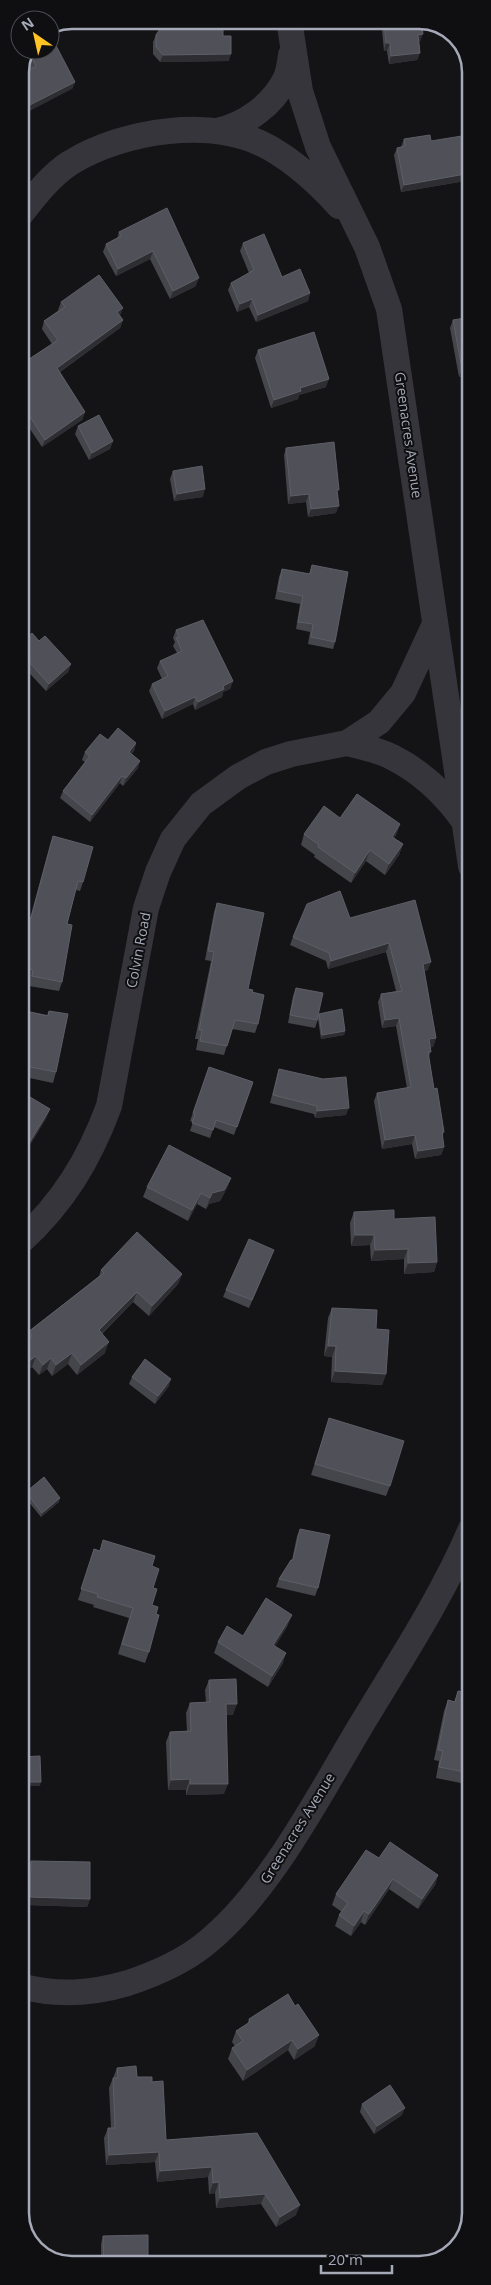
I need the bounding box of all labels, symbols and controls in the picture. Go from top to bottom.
north arrow [10,10,60,60]
text: N [17,13,37,35]
street label: Greenacres Avenue [391,371,427,500]
street label: Colvin Road [121,910,155,990]
street label: Greenacres Avenue [255,1769,339,1887]
scale bar [321,2242,392,2274]
text: 20 m [328,2249,363,2269]

